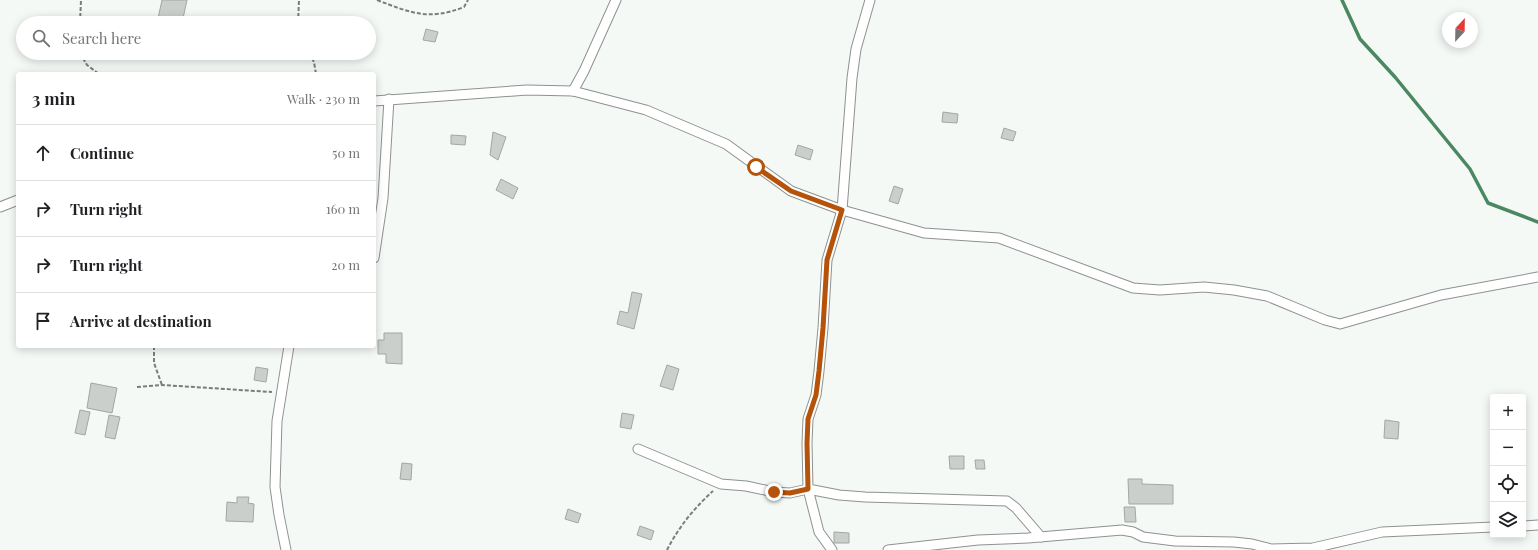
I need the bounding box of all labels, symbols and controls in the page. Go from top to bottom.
north arrow [1442,12,1478,48]
search box [16,16,376,60]
icon: search [30,27,52,49]
text: Search here [62,28,141,48]
text: 3 min [32,87,75,109]
text: Walk · 230 m [287,90,360,107]
icon: ahead [32,142,54,164]
text: Continue [70,143,134,163]
text: 50 m [332,144,360,161]
route start [747,158,765,176]
icon: right [32,198,54,220]
text: Turn right [70,199,143,219]
text: 160 m [326,200,360,217]
icon: right [32,254,54,276]
text: Turn right [70,255,143,275]
text: 20 m [331,256,360,273]
icon: arrive [32,310,54,332]
text: Arrive at destination [70,311,212,331]
map controls [1490,394,1526,538]
button: + [1490,394,1526,430]
button: − [1490,430,1526,466]
button: locate [1490,466,1526,502]
route end [765,483,783,501]
button: layers [1490,502,1526,538]

